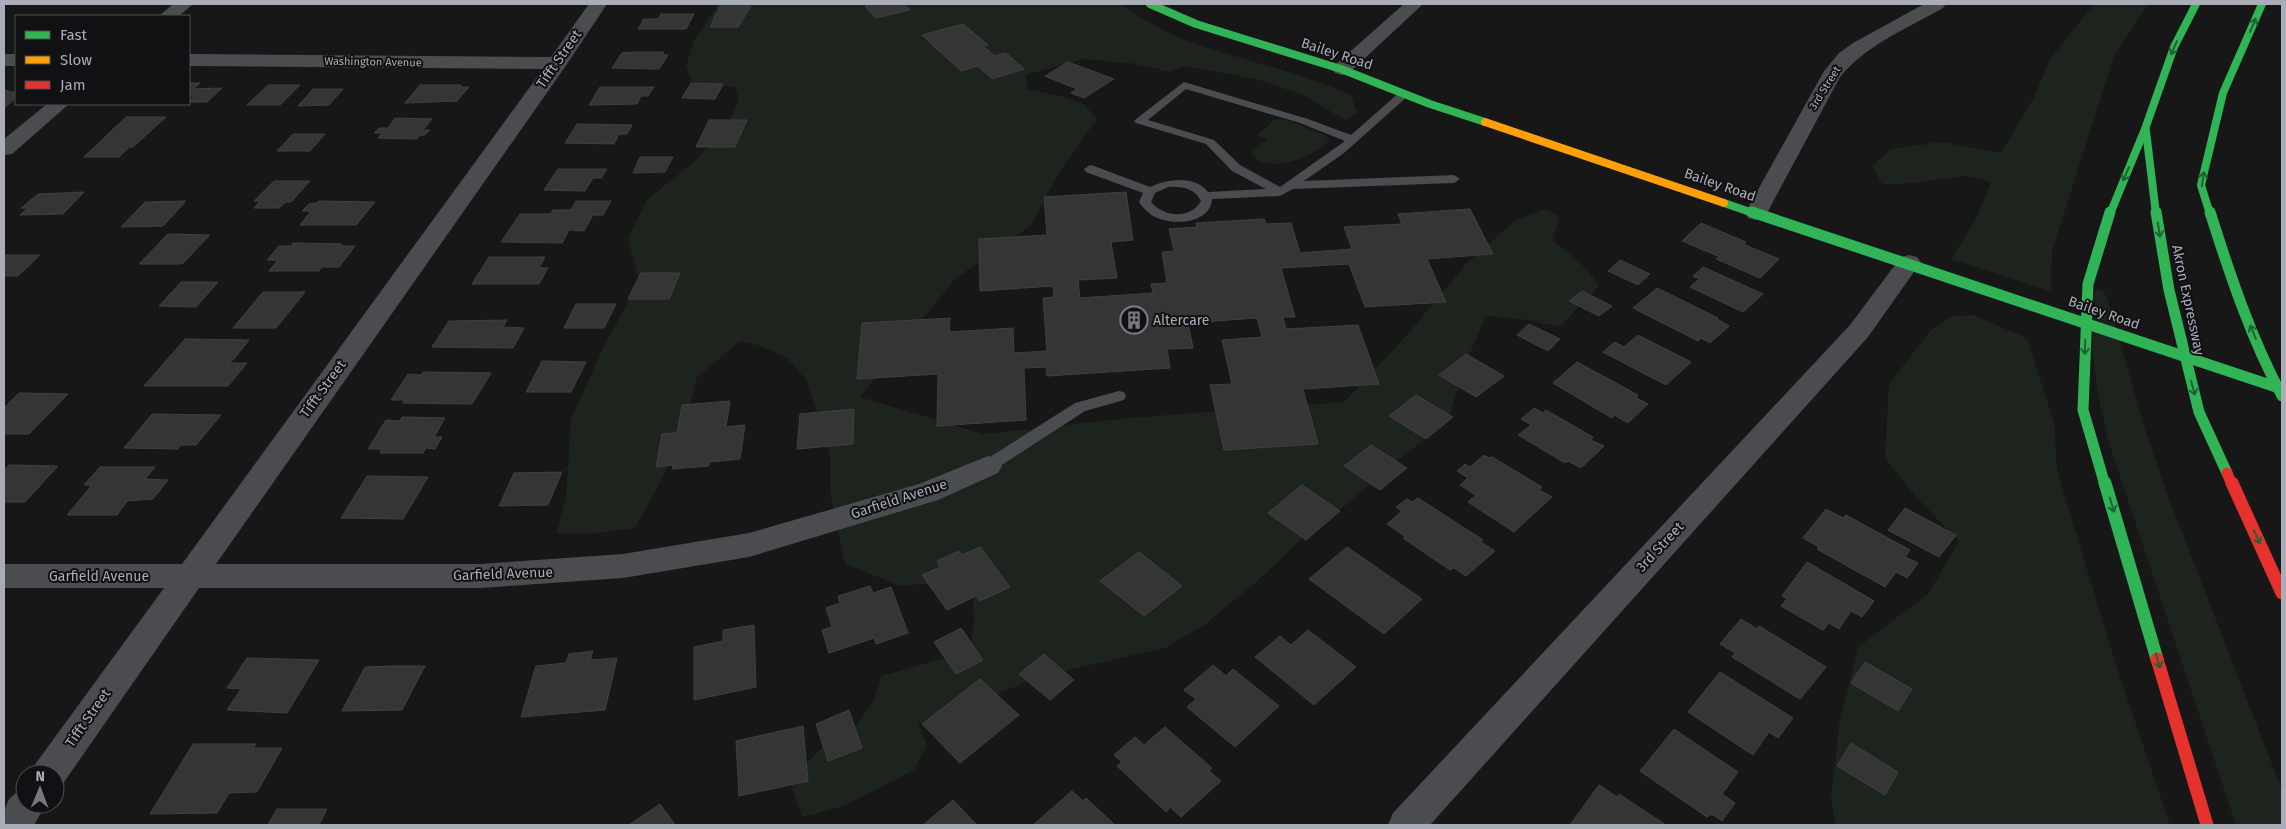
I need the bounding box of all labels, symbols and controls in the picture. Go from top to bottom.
legend [15,15,190,105]
one-way arrow [2248,18,2258,33]
text: Fast [60,26,87,44]
street label: Tifft Street [533,26,586,91]
street label: Bailey Road [1299,34,1375,74]
one-way arrow [2169,40,2178,55]
text: Slow [60,51,92,69]
street label: Washington Avenue [324,55,422,69]
street label: 3rd Street [1807,64,1843,112]
text: Jam [60,76,86,94]
street label: Bailey Road [1682,165,1758,205]
one-way arrow [2120,166,2130,181]
one-way arrow [2199,171,2209,187]
one-way arrow [2154,221,2164,237]
street label: Akron Expressway [2168,243,2208,357]
street label: Bailey Road [2066,293,2142,333]
building icon: Altercare [1119,305,1149,335]
place label: Altercare [1153,312,1209,329]
one-way arrow [2248,325,2258,340]
one-way arrow [2080,338,2090,355]
street label: Tifft Street [296,356,350,421]
one-way arrow [2188,380,2198,396]
street label: Garfield Avenue [849,475,949,523]
one-way arrow [2107,497,2117,513]
street label: 3rd Street [1633,518,1688,575]
one-way arrow [2252,529,2262,544]
street label: Garfield Avenue [453,564,553,584]
street label: Garfield Avenue [49,568,149,585]
one-way arrow [2154,653,2164,669]
street label: Tifft Street [62,685,115,750]
north arrow [15,764,65,814]
text: N [35,768,45,785]

